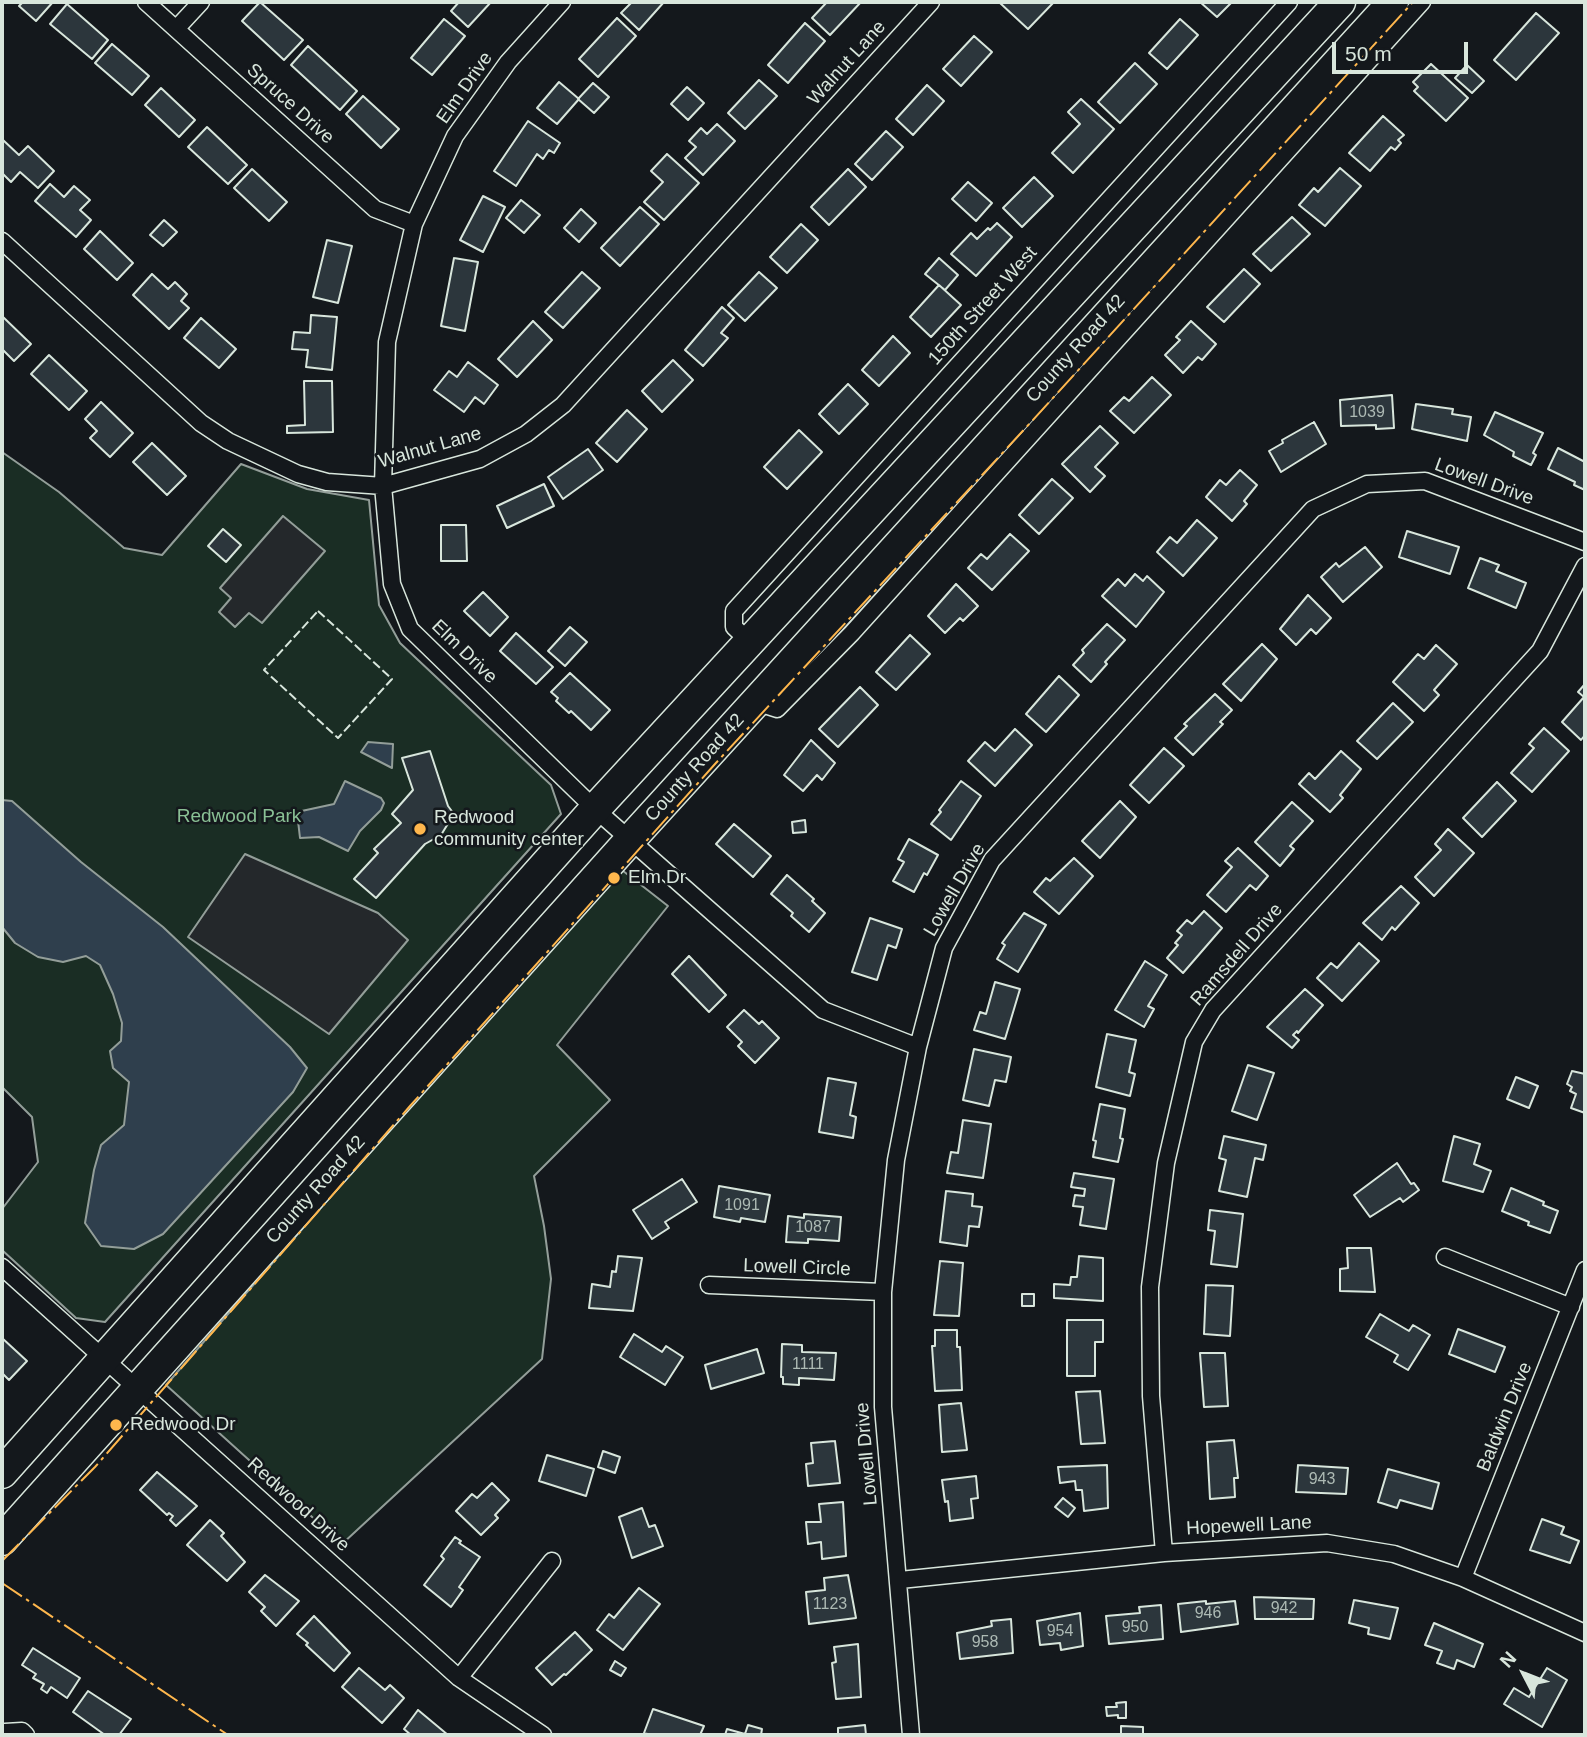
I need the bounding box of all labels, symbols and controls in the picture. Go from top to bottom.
street label: Walnut Lane [803,16,891,110]
scale bar [1335,28,1472,72]
text: 50 m [1345,42,1392,65]
street label: Elm Drive [432,48,498,128]
street label: Spruce Drive [242,59,338,149]
street label: 150th Street West [924,242,1042,370]
street label: County Road 42 [1022,290,1130,408]
house number: 1039 [1349,403,1385,423]
street label: Walnut Lane [376,422,484,474]
street label: Lowell Drive [1431,454,1537,510]
street label: Elm Drive [426,615,502,689]
street label: County Road 42 [641,709,749,827]
park label: Redwood Park [177,806,301,828]
place label: Redwood community center [434,807,584,851]
marker: Redwood community center [412,821,428,837]
street label: Lowell Drive [919,839,991,941]
place label: Elm Dr [628,867,686,889]
marker: Elm Dr [606,870,622,886]
street label: Ramsdell Drive [1186,899,1288,1011]
street label: County Road 42 [262,1131,370,1249]
house number: 1091 [724,1196,760,1216]
house number: 1087 [795,1218,831,1238]
street label: Lowell Circle [743,1255,851,1281]
house number: 1111 [792,1355,824,1375]
street label: Baldwin Drive [1473,1359,1537,1475]
street label: Lowell Drive [851,1401,883,1507]
place label: Redwood Dr [130,1414,236,1436]
marker: Redwood Dr [108,1417,124,1433]
street label: Redwood Drive [242,1453,354,1557]
house number: 943 [1309,1470,1335,1490]
street label: Hopewell Lane [1186,1511,1312,1541]
house number: 1123 [813,1595,847,1615]
house number: 942 [1271,1599,1297,1619]
house number: 946 [1195,1604,1221,1624]
house number: 950 [1122,1618,1148,1638]
house number: 954 [1047,1622,1073,1642]
house number: 958 [972,1633,998,1653]
north arrow [1489,1639,1559,1709]
text: N [1496,1647,1520,1672]

